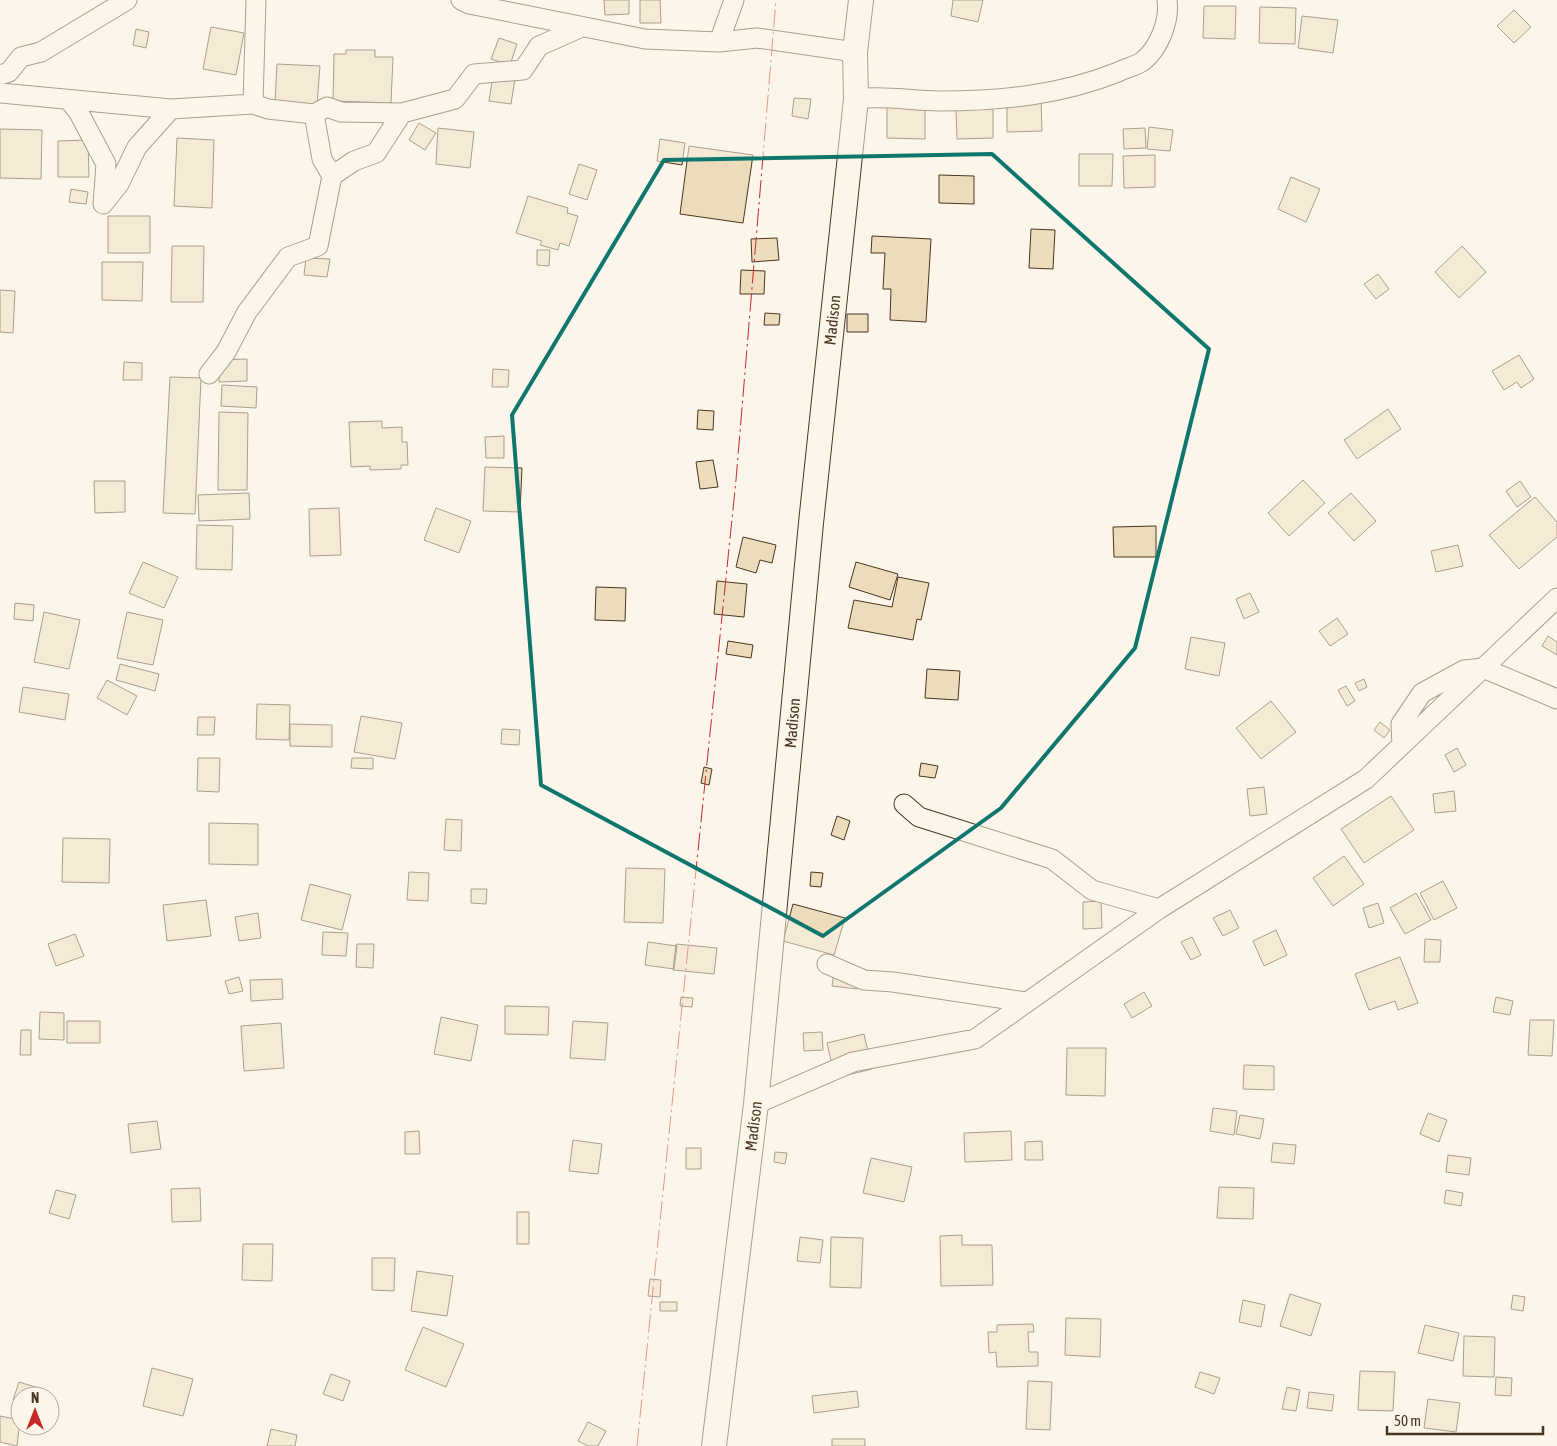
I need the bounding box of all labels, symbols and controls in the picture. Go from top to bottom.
street label: Madison [820,294,844,346]
street label: Madison [781,697,803,749]
street label: Madison [741,1100,765,1152]
north arrow [10,1386,60,1436]
text: N [31,1390,39,1406]
scale bar [1387,1404,1543,1436]
text: 50 m [1394,1412,1421,1429]

